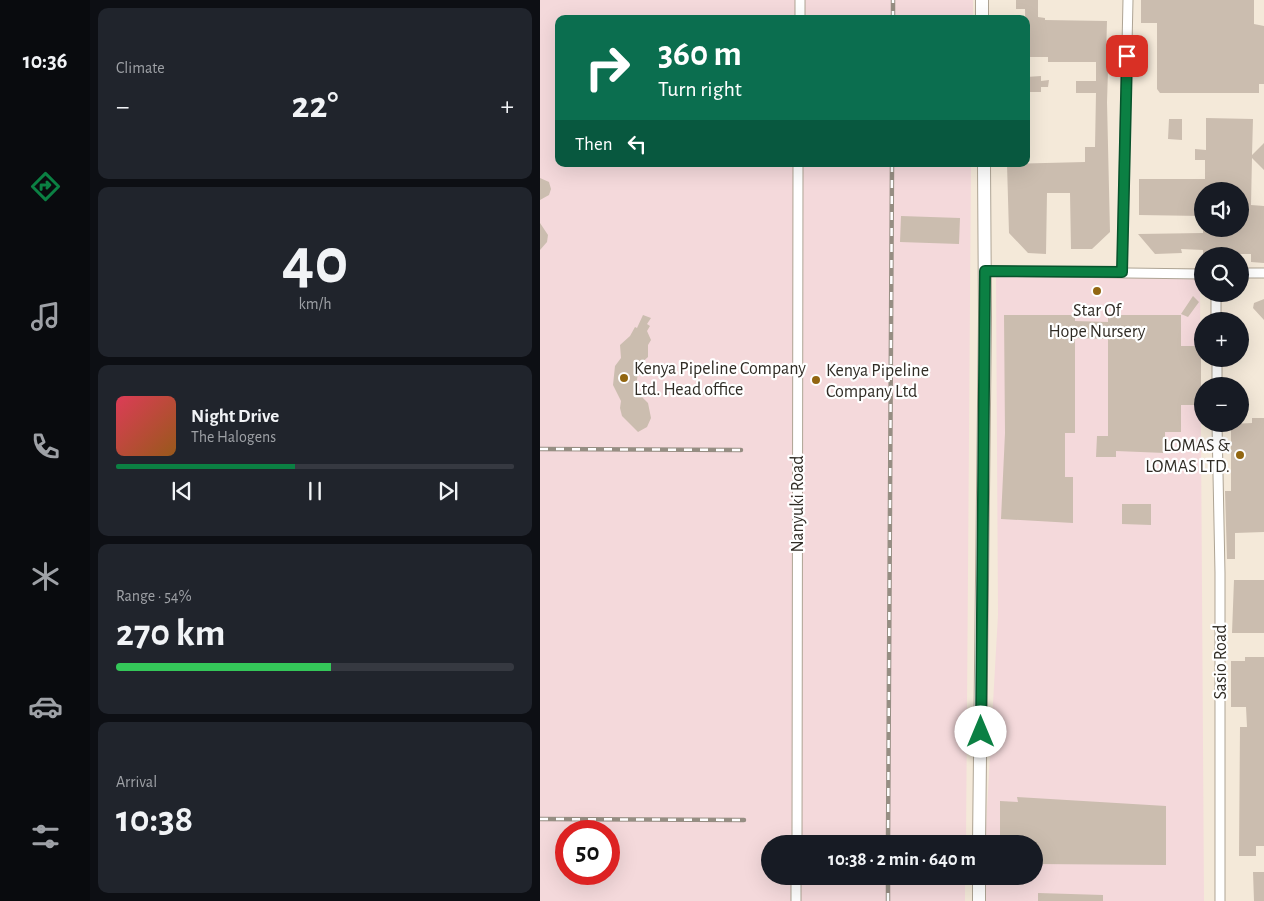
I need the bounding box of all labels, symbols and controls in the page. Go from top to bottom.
icon: right [575,35,640,100]
pin [1106,35,1148,77]
text: 360 m [658,37,742,72]
icon: arrive [1113,42,1141,70]
text: 10:36 [23,50,67,72]
text: Climate [116,60,165,76]
text: Turn right [658,78,742,100]
text: 22° [292,87,338,125]
text: − [116,93,129,121]
text: + [501,93,514,121]
icon: left [623,130,651,158]
text: Then [575,135,613,154]
icon: directions [28,169,63,204]
map controls [1194,182,1249,432]
button: sound [1194,182,1249,237]
text: 40 [282,230,348,295]
button: search [1194,247,1249,302]
marker: Star Of Hope Nursery [1091,285,1103,297]
text: km/h [298,296,332,312]
icon: music [28,299,63,334]
place label: Star Of Hope Nursery [1049,302,1146,341]
button: + [1194,312,1249,367]
place label: Kenya Pipeline Company Ltd. Head office [634,360,806,399]
place label: Kenya Pipeline Company Ltd [826,362,929,401]
marker: Kenya Pipeline Company Ltd. Head office [618,372,630,384]
marker: Kenya Pipeline Company Ltd [810,374,822,386]
button: − [1194,377,1249,432]
text: Night Drive [191,407,279,426]
icon: phone [28,429,63,464]
text: The Halogens [191,429,276,445]
place label: LOMAS & LOMAS LTD. [1145,437,1231,476]
marker: LOMAS & LOMAS LTD. [1234,449,1246,461]
street label: Nanyuki Road [789,455,807,553]
icon: previous [168,477,196,505]
icon: pause [301,477,329,505]
icon: next [434,477,462,505]
icon: climate [28,559,63,594]
text: Range · 54% [116,588,192,604]
text: 270 km [116,615,225,653]
street label: Sasio Road [1212,624,1230,700]
icon: car [28,689,63,724]
position arrow [954,705,1006,757]
text: Arrival [116,774,157,790]
text: 10:38 [116,801,193,839]
icon: filters [28,819,63,854]
speed limit sign: 50 [555,820,620,885]
text: 10:38 · 2 min · 640 m [828,850,976,869]

